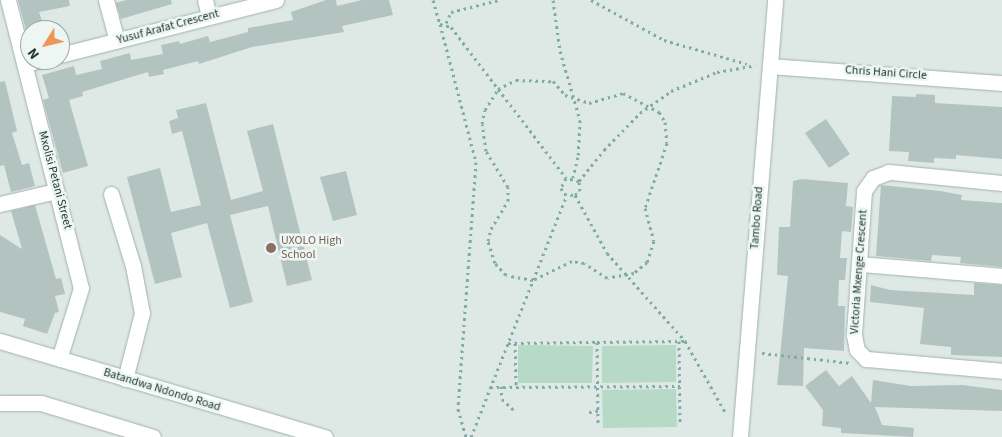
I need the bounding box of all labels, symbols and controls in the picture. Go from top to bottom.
street label: Yusuf Arafat Crescent [115,6,221,48]
north arrow [20,20,70,70]
text: N [23,44,45,63]
street label: Chris Hani Circle [845,63,927,83]
street label: Mxolisi Petani Street [35,129,75,231]
street label: Tambo Road [748,186,766,250]
street label: Victoria Mxenge Crescent [847,209,871,335]
place label: UXOLO High School [281,234,342,262]
marker: UXOLO High School [265,242,277,254]
street label: Batandwa Ndondo Road [102,365,222,415]

